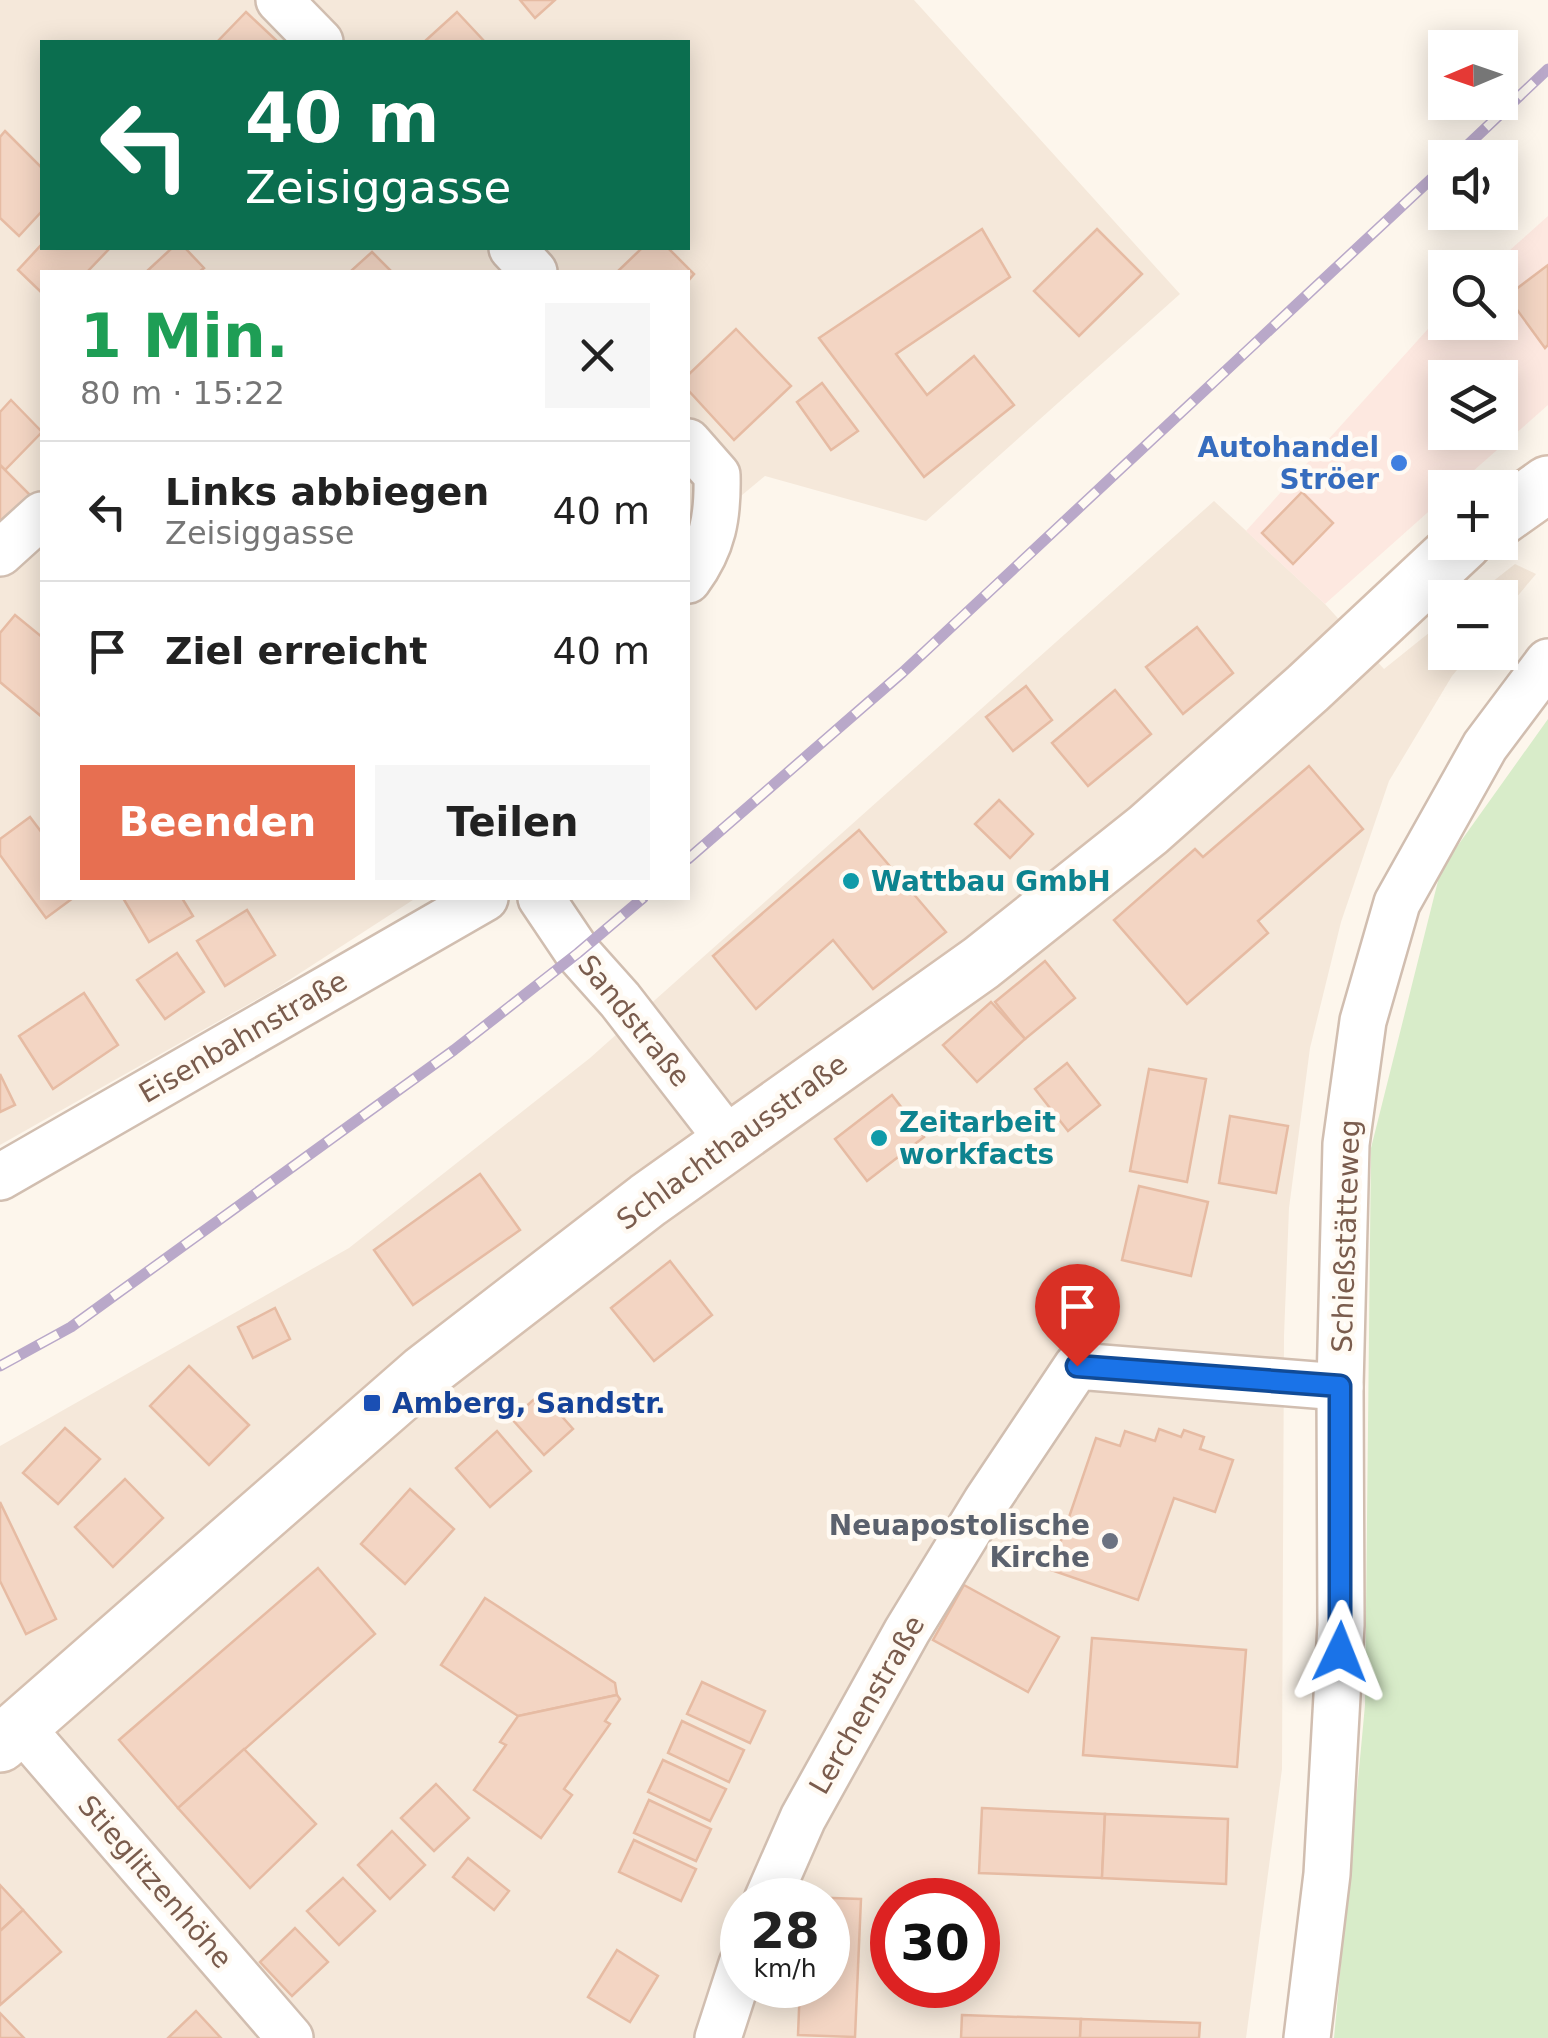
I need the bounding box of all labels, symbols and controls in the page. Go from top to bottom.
north arrow [1428,30,1518,120]
map controls [1428,30,1518,670]
text: 40 m [245,77,440,159]
icon: left [80,80,210,210]
button: sound [1428,140,1518,230]
text: Zeisiggasse [245,161,511,214]
button: search [1428,250,1518,340]
text: 1 Min. [80,301,288,371]
button: close [545,303,650,408]
button: layers [1428,360,1518,450]
text: 80 m · 15:22 [80,374,285,412]
place label: Autohandel Ströer [1197,431,1379,496]
marker: Autohandel Ströer [1388,452,1410,474]
text: Links abbiegen [165,470,489,514]
button: + [1428,470,1518,560]
icon: left [80,484,135,539]
text: 40 m [553,489,650,533]
text: Zeisiggasse [165,514,354,552]
button: − [1428,580,1518,670]
icon: arrive [80,624,135,679]
text: Ziel erreicht [165,629,427,673]
text: 40 m [553,629,650,673]
button: Beenden [80,765,355,880]
button: Teilen [375,765,650,880]
place label: Wattbau GmbH [871,865,1111,898]
marker: Wattbau GmbH [840,870,862,892]
street label: Sandstraße [571,949,697,1093]
street label: Eisenbahnstraße [133,964,353,1110]
street label: Schlachthausstraße [611,1047,853,1237]
place label: Zeitarbeit workfacts [899,1106,1056,1171]
street label: Schießstätteweg [1325,1119,1367,1353]
marker: Zeitarbeit workfacts [868,1127,890,1149]
pin [1035,1264,1120,1367]
icon: arrive [1050,1279,1105,1334]
place label: Amberg, Sandstr. [392,1387,666,1420]
marker: Amberg, Sandstr. [361,1392,383,1414]
place label: Neuapostolische Kirche [829,1509,1090,1574]
marker: Neuapostolische Kirche [1099,1530,1121,1552]
position arrow [1288,1600,1392,1704]
street label: Lerchenstraße [803,1610,931,1800]
street label: Stieglitzenhöhe [71,1789,239,1975]
speed limit sign: 30 [870,1878,1000,2008]
text: 28 [750,1902,820,1960]
text: km/h [753,1954,817,1983]

